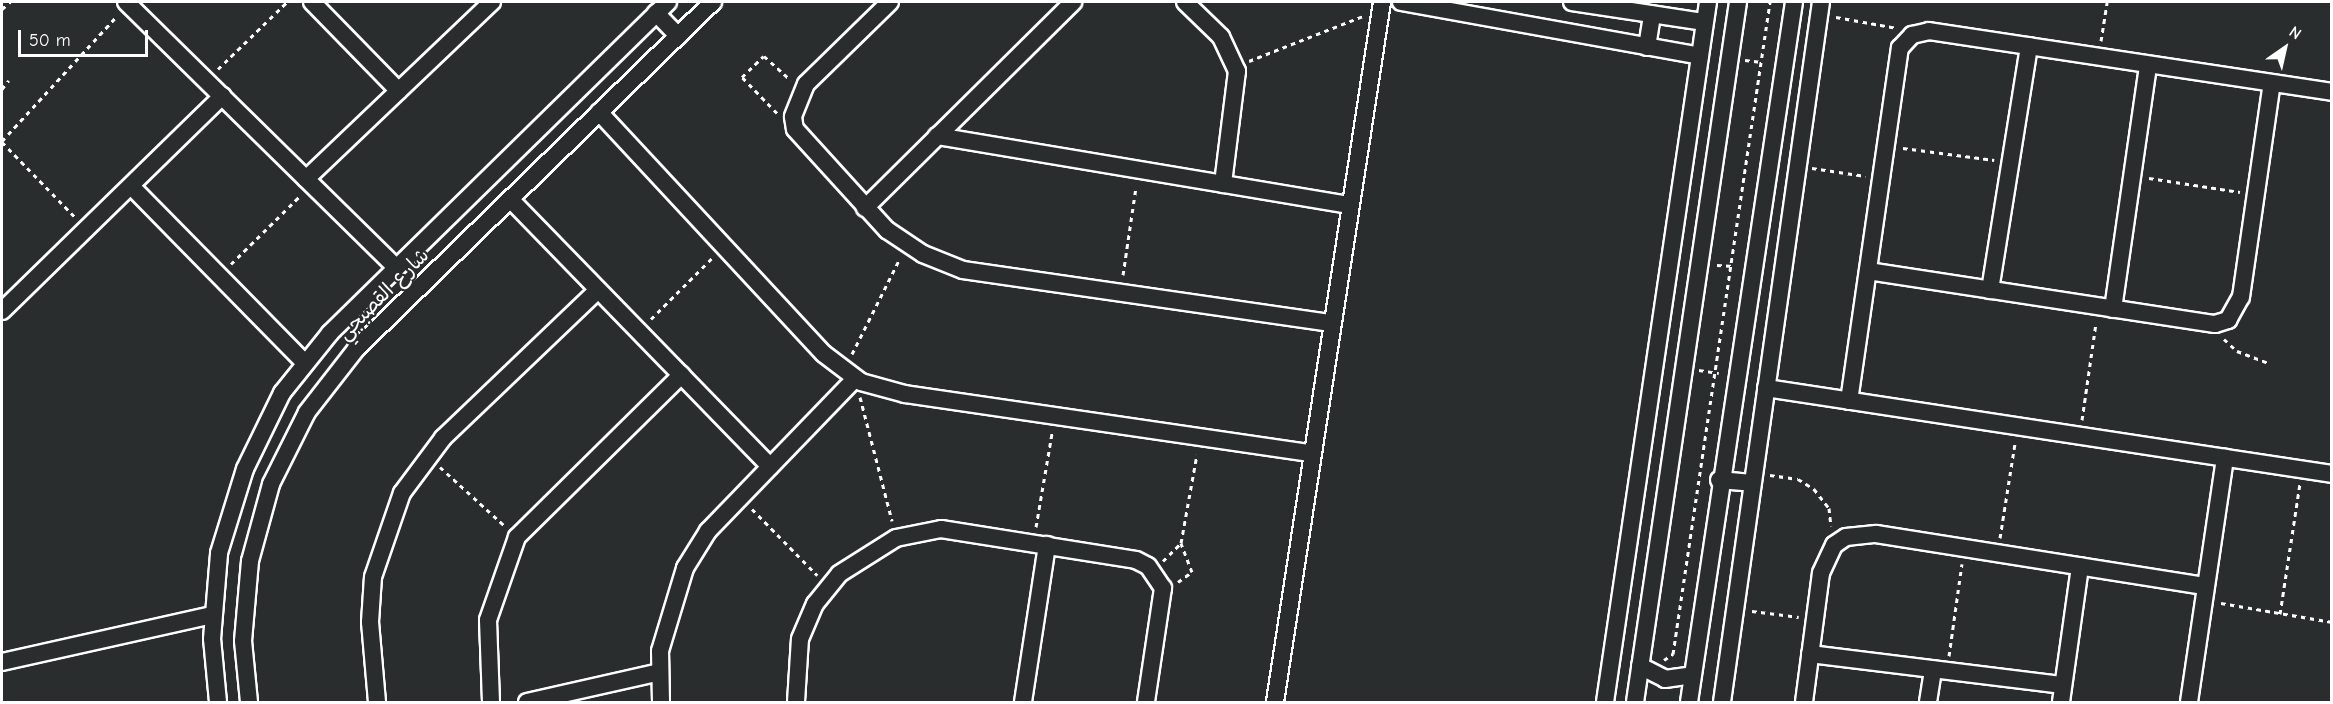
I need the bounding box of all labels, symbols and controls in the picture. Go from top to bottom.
scale bar [21,18,152,56]
north arrow [2255,18,2315,78]
text: N [2286,23,2304,43]
text: 50 m [29,30,71,51]
street label: شارع القصبجي [332,243,434,345]

